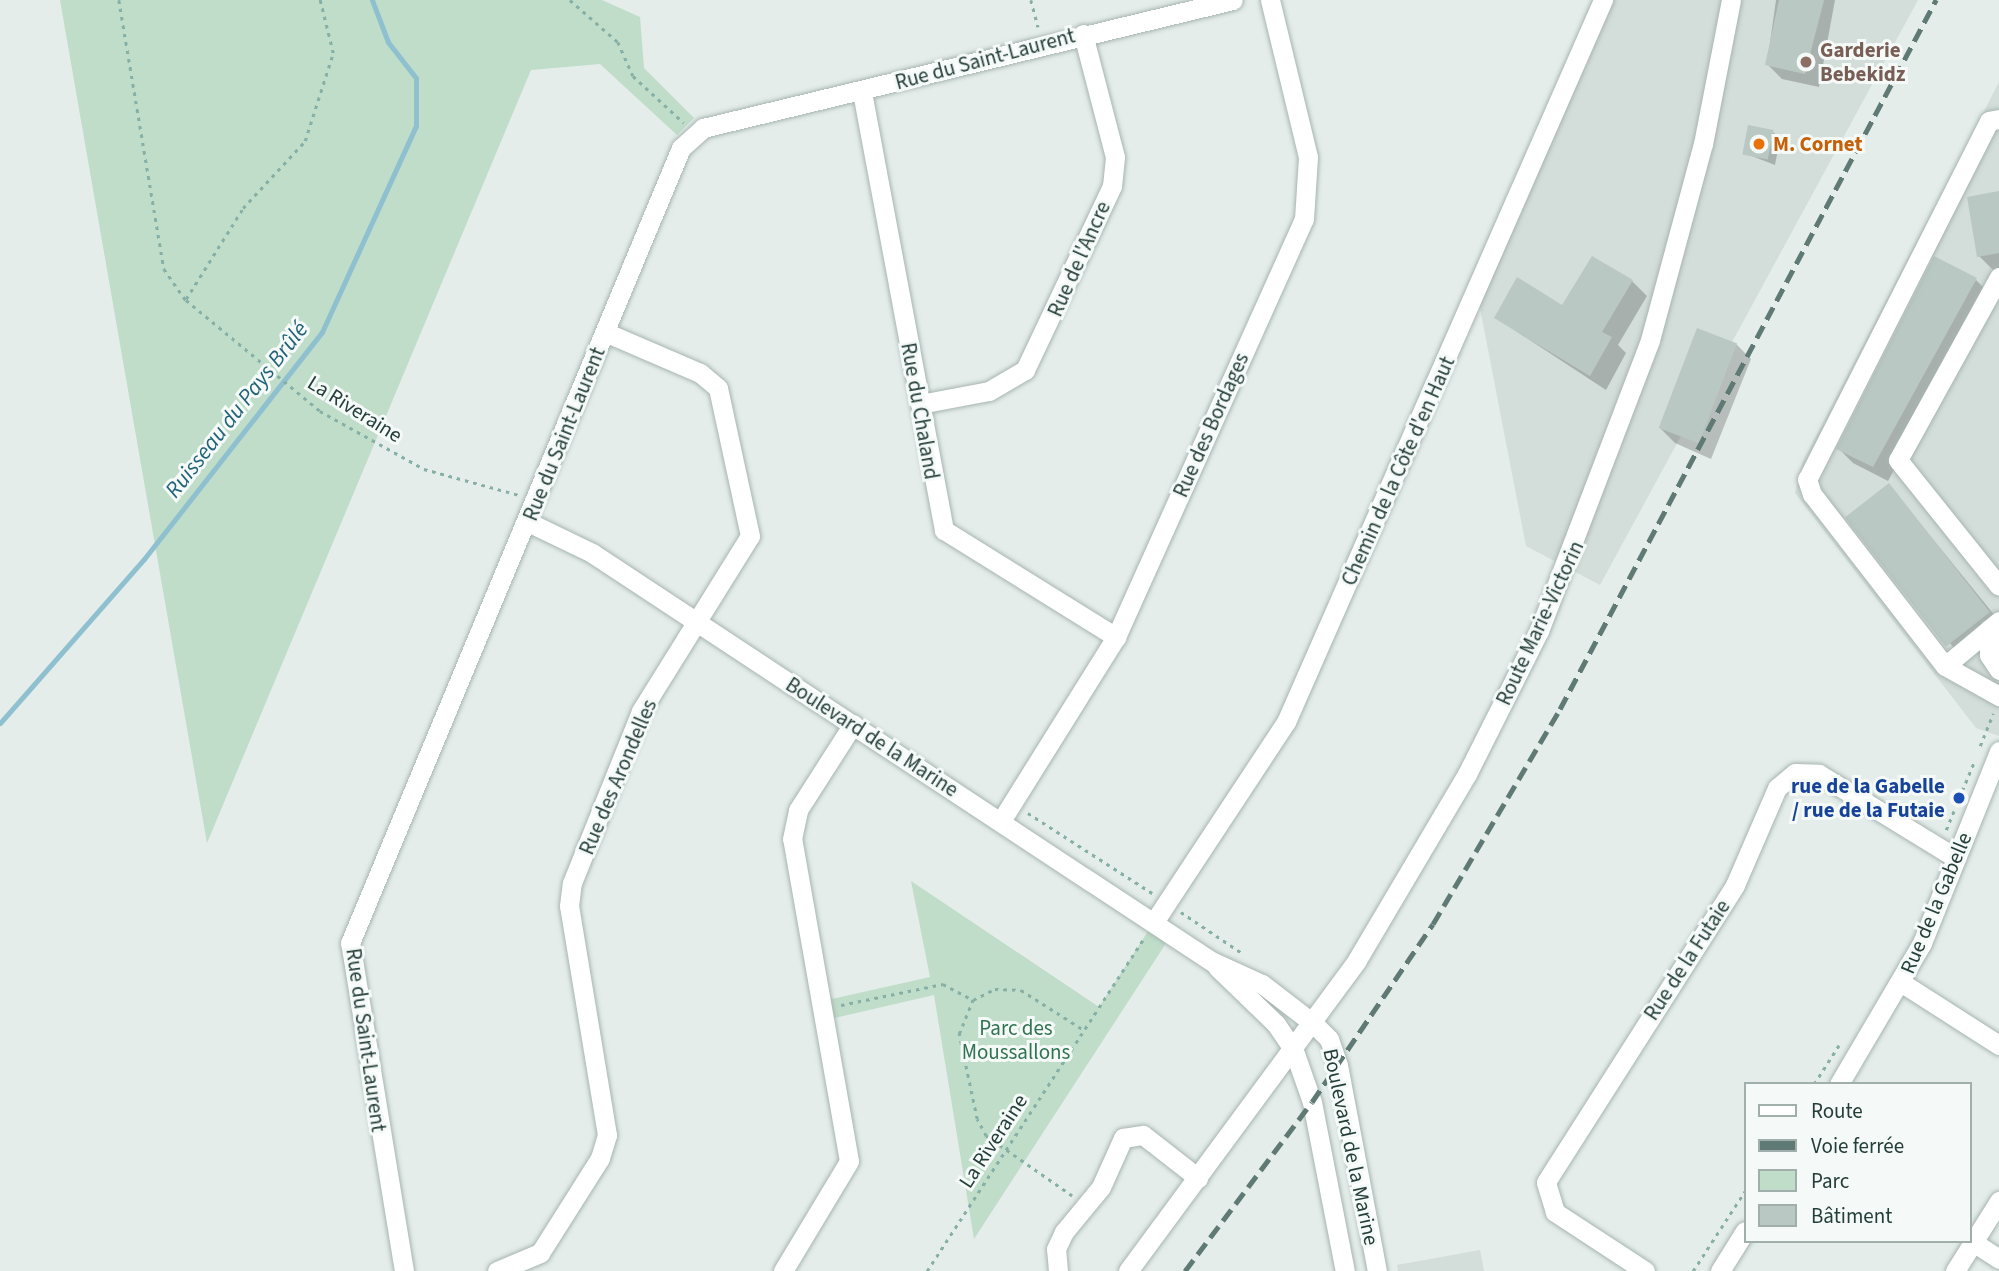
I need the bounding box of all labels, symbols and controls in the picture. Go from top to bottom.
street label: Rue du Saint-Laurent [892,23,1078,95]
place label: Garderie Bebekidz [1820,37,1905,87]
marker: Garderie Bebekidz [1798,54,1814,70]
place label: M. Cornet [1773,131,1862,157]
marker: M. Cornet [1751,136,1767,152]
street label: Rue de l'Ancre [1042,197,1116,321]
water label: Ruisseau du Pays Brûlé [160,316,314,504]
street label: Rue du Chaland [896,341,944,481]
street label: Rue du Saint-Laurent [518,343,610,525]
street label: Rue des Bordages [1168,349,1254,501]
street label: Chemin de la Côte d'en Haut [1336,353,1460,589]
street label: La Riveraine [303,370,407,448]
street label: Route Marie-Victorin [1491,537,1589,709]
street label: Boulevard de la Marine [781,672,963,802]
street label: Rue des Arondelles [574,695,662,859]
place label: rue de la Gabelle / rue de la Futaie [1791,773,1945,823]
marker: rue de la Gabelle / rue de la Futaie [1951,790,1967,806]
street label: Rue de la Gabelle [1895,829,1977,977]
street label: Rue de la Futaie [1639,895,1735,1025]
street label: Rue du Saint-Laurent [341,947,391,1133]
park label: Parc des Moussallons [962,1015,1070,1065]
street label: Boulevard de la Marine [1318,1046,1384,1248]
legend [1744,1082,1971,1243]
street label: La Riveraine [953,1089,1033,1193]
text: Route [1811,1096,1863,1126]
text: Voie ferrée [1811,1131,1904,1161]
text: Parc [1811,1166,1849,1196]
text: Bâtiment [1811,1201,1892,1231]

